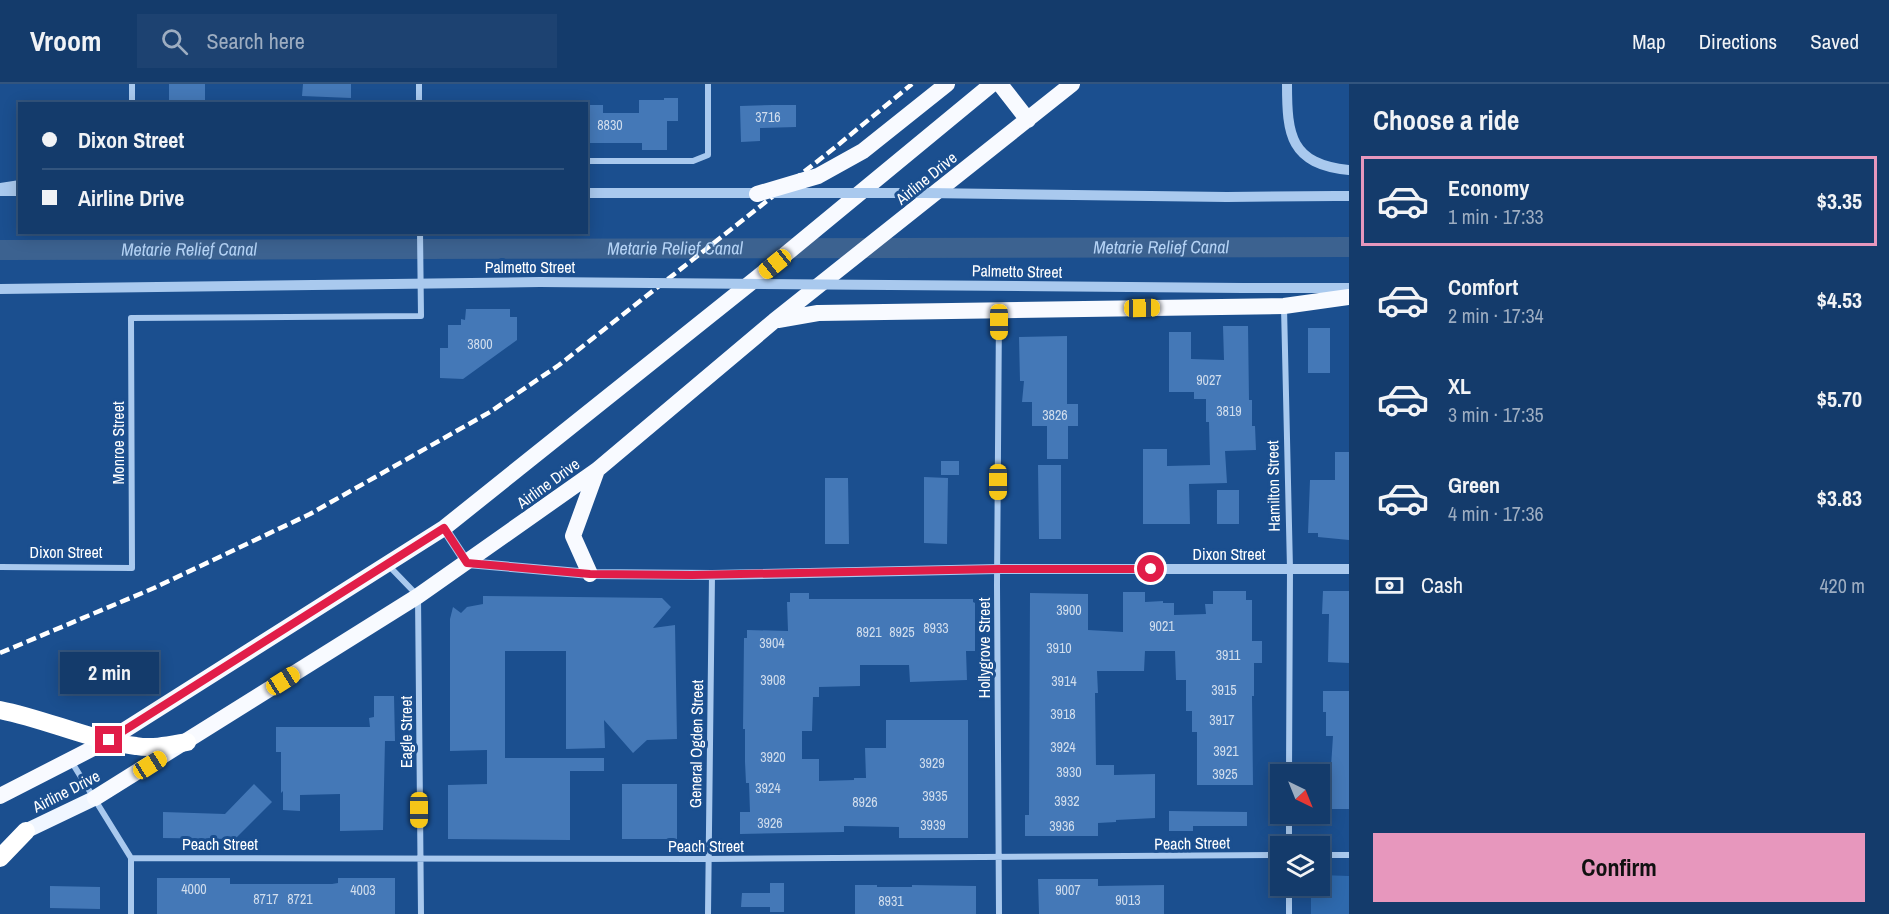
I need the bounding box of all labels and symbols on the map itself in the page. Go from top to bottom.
house number: 3716 [755,108,781,126]
house number: 8830 [597,116,623,134]
street label: Airline Drive [890,147,961,210]
water label: Metarie Relief Canal [1093,234,1229,260]
water label: Metarie Relief Canal [607,235,743,261]
water label: Metarie Relief Canal [121,236,257,262]
car [755,246,795,282]
street label: Palmetto Street [485,256,576,278]
street label: Palmetto Street [972,259,1063,283]
car [1124,299,1160,317]
car [990,304,1008,340]
house number: 3800 [467,335,493,353]
house number: 9027 [1196,371,1222,389]
street label: Monroe Street [107,401,129,485]
house number: 3819 [1216,402,1242,420]
house number: 3826 [1042,406,1068,424]
street label: Hamilton Street [1261,440,1285,532]
street label: Airline Drive [511,453,584,514]
car [989,464,1007,500]
street label: Dixon Street [30,541,103,563]
street label: Dixon Street [1193,543,1266,565]
route start [1137,555,1164,582]
street label: Hollygrove Street [973,597,995,698]
house number: 3900 [1056,601,1082,619]
house number: 9021 [1149,617,1175,635]
house number: 8933 [923,619,949,637]
house number: 8921 [856,623,882,641]
house number: 8925 [889,623,915,641]
house number: 3904 [759,634,785,652]
house number: 3910 [1046,639,1072,657]
house number: 3911 [1216,646,1241,664]
callout: 2 min [60,653,158,695]
car [263,664,303,698]
house number: 3908 [760,671,786,689]
house number: 3914 [1051,672,1077,690]
street label: General Ogden Street [684,679,708,808]
house number: 3915 [1211,681,1237,699]
street label: Eagle Street [395,696,417,768]
house number: 3918 [1050,705,1076,723]
house number: 3917 [1209,711,1235,729]
route end [95,726,122,753]
house number: 3924 [1050,738,1076,756]
house number: 3921 [1213,742,1239,760]
car [130,748,170,782]
house number: 3920 [760,748,786,766]
house number: 3929 [919,754,945,772]
house number: 3930 [1056,763,1082,781]
north arrow [1270,764,1330,824]
street label: Airline Drive [28,765,103,818]
house number: 3925 [1212,765,1238,783]
house number: 3924 [755,779,781,797]
house number: 3935 [922,787,948,805]
car [410,792,428,828]
house number: 3932 [1054,792,1080,810]
house number: 8926 [852,793,878,811]
house number: 3926 [757,814,783,832]
house number: 3939 [920,816,946,834]
house number: 3936 [1049,817,1075,835]
street label: Peach Street [1154,831,1230,855]
street label: Peach Street [182,833,258,855]
street label: Peach Street [668,835,744,857]
house number: 4000 [181,880,207,898]
house number: 4003 [350,881,376,899]
house number: 9007 [1055,881,1081,899]
house number: 8717 [253,890,279,908]
house number: 8721 [287,890,313,908]
house number: 9013 [1115,891,1141,909]
house number: 8931 [878,892,904,910]

